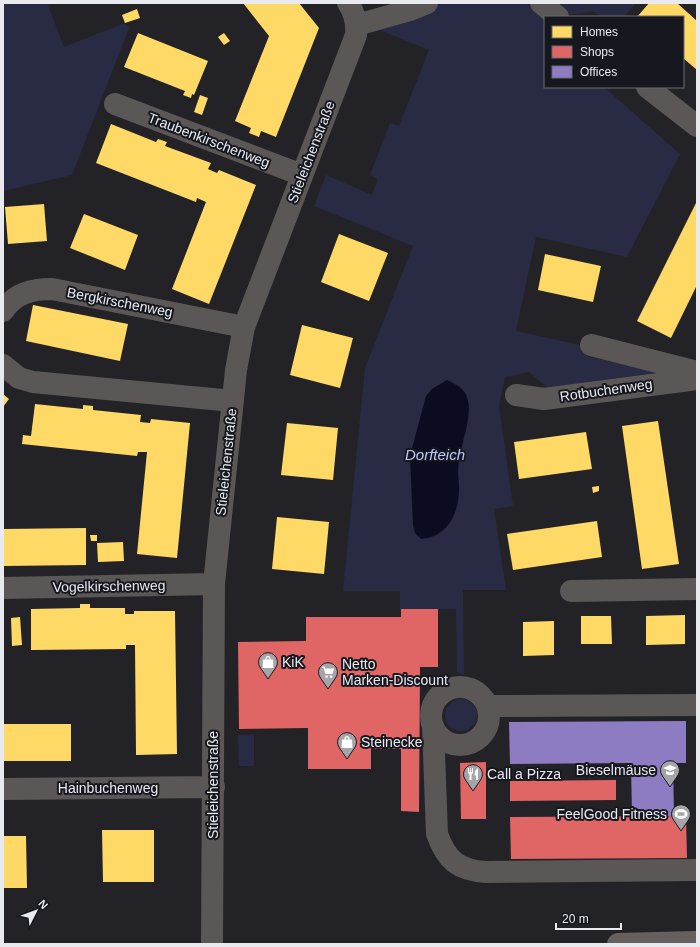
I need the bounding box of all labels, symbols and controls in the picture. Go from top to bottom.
legend [544,16,684,88]
text: Homes [580,25,618,39]
text: Shops [580,45,614,59]
text: Offices [580,65,617,79]
street label: Stieleichenstraße [284,98,338,205]
street label: Traubenkirschenweg [146,109,272,171]
street label: Bergkirschenweg [66,284,174,320]
street label: Rotbuchenweg [559,376,653,404]
street label: Stieleichenstraße [212,407,240,517]
water label: Dorfteich [405,446,465,463]
street label: Vogelkirschenweg [52,577,166,595]
shop icon: KiK [257,651,279,679]
place label: KiK [282,654,304,670]
place label: Netto Marken-Discount [342,656,448,688]
supermarket icon: Netto Marken-Discount [317,661,339,689]
street label: Stieleichenstraße [205,731,221,839]
shop icon: Steinecke [336,731,358,759]
place label: Steinecke [361,734,423,750]
school or university icon: Bieselmäuse [659,759,681,787]
place label: Bieselmäuse [576,762,656,778]
restaurant icon: Call a Pizza [462,763,484,791]
place label: Call a Pizza [487,766,561,782]
street label: Hainbuchenweg [58,780,158,796]
sports icon: FeelGood Fitness [670,803,692,831]
place label: FeelGood Fitness [557,806,667,822]
north arrow [16,891,56,931]
text: N [36,897,51,911]
scale bar [556,905,621,931]
text: 20 m [562,912,589,926]

